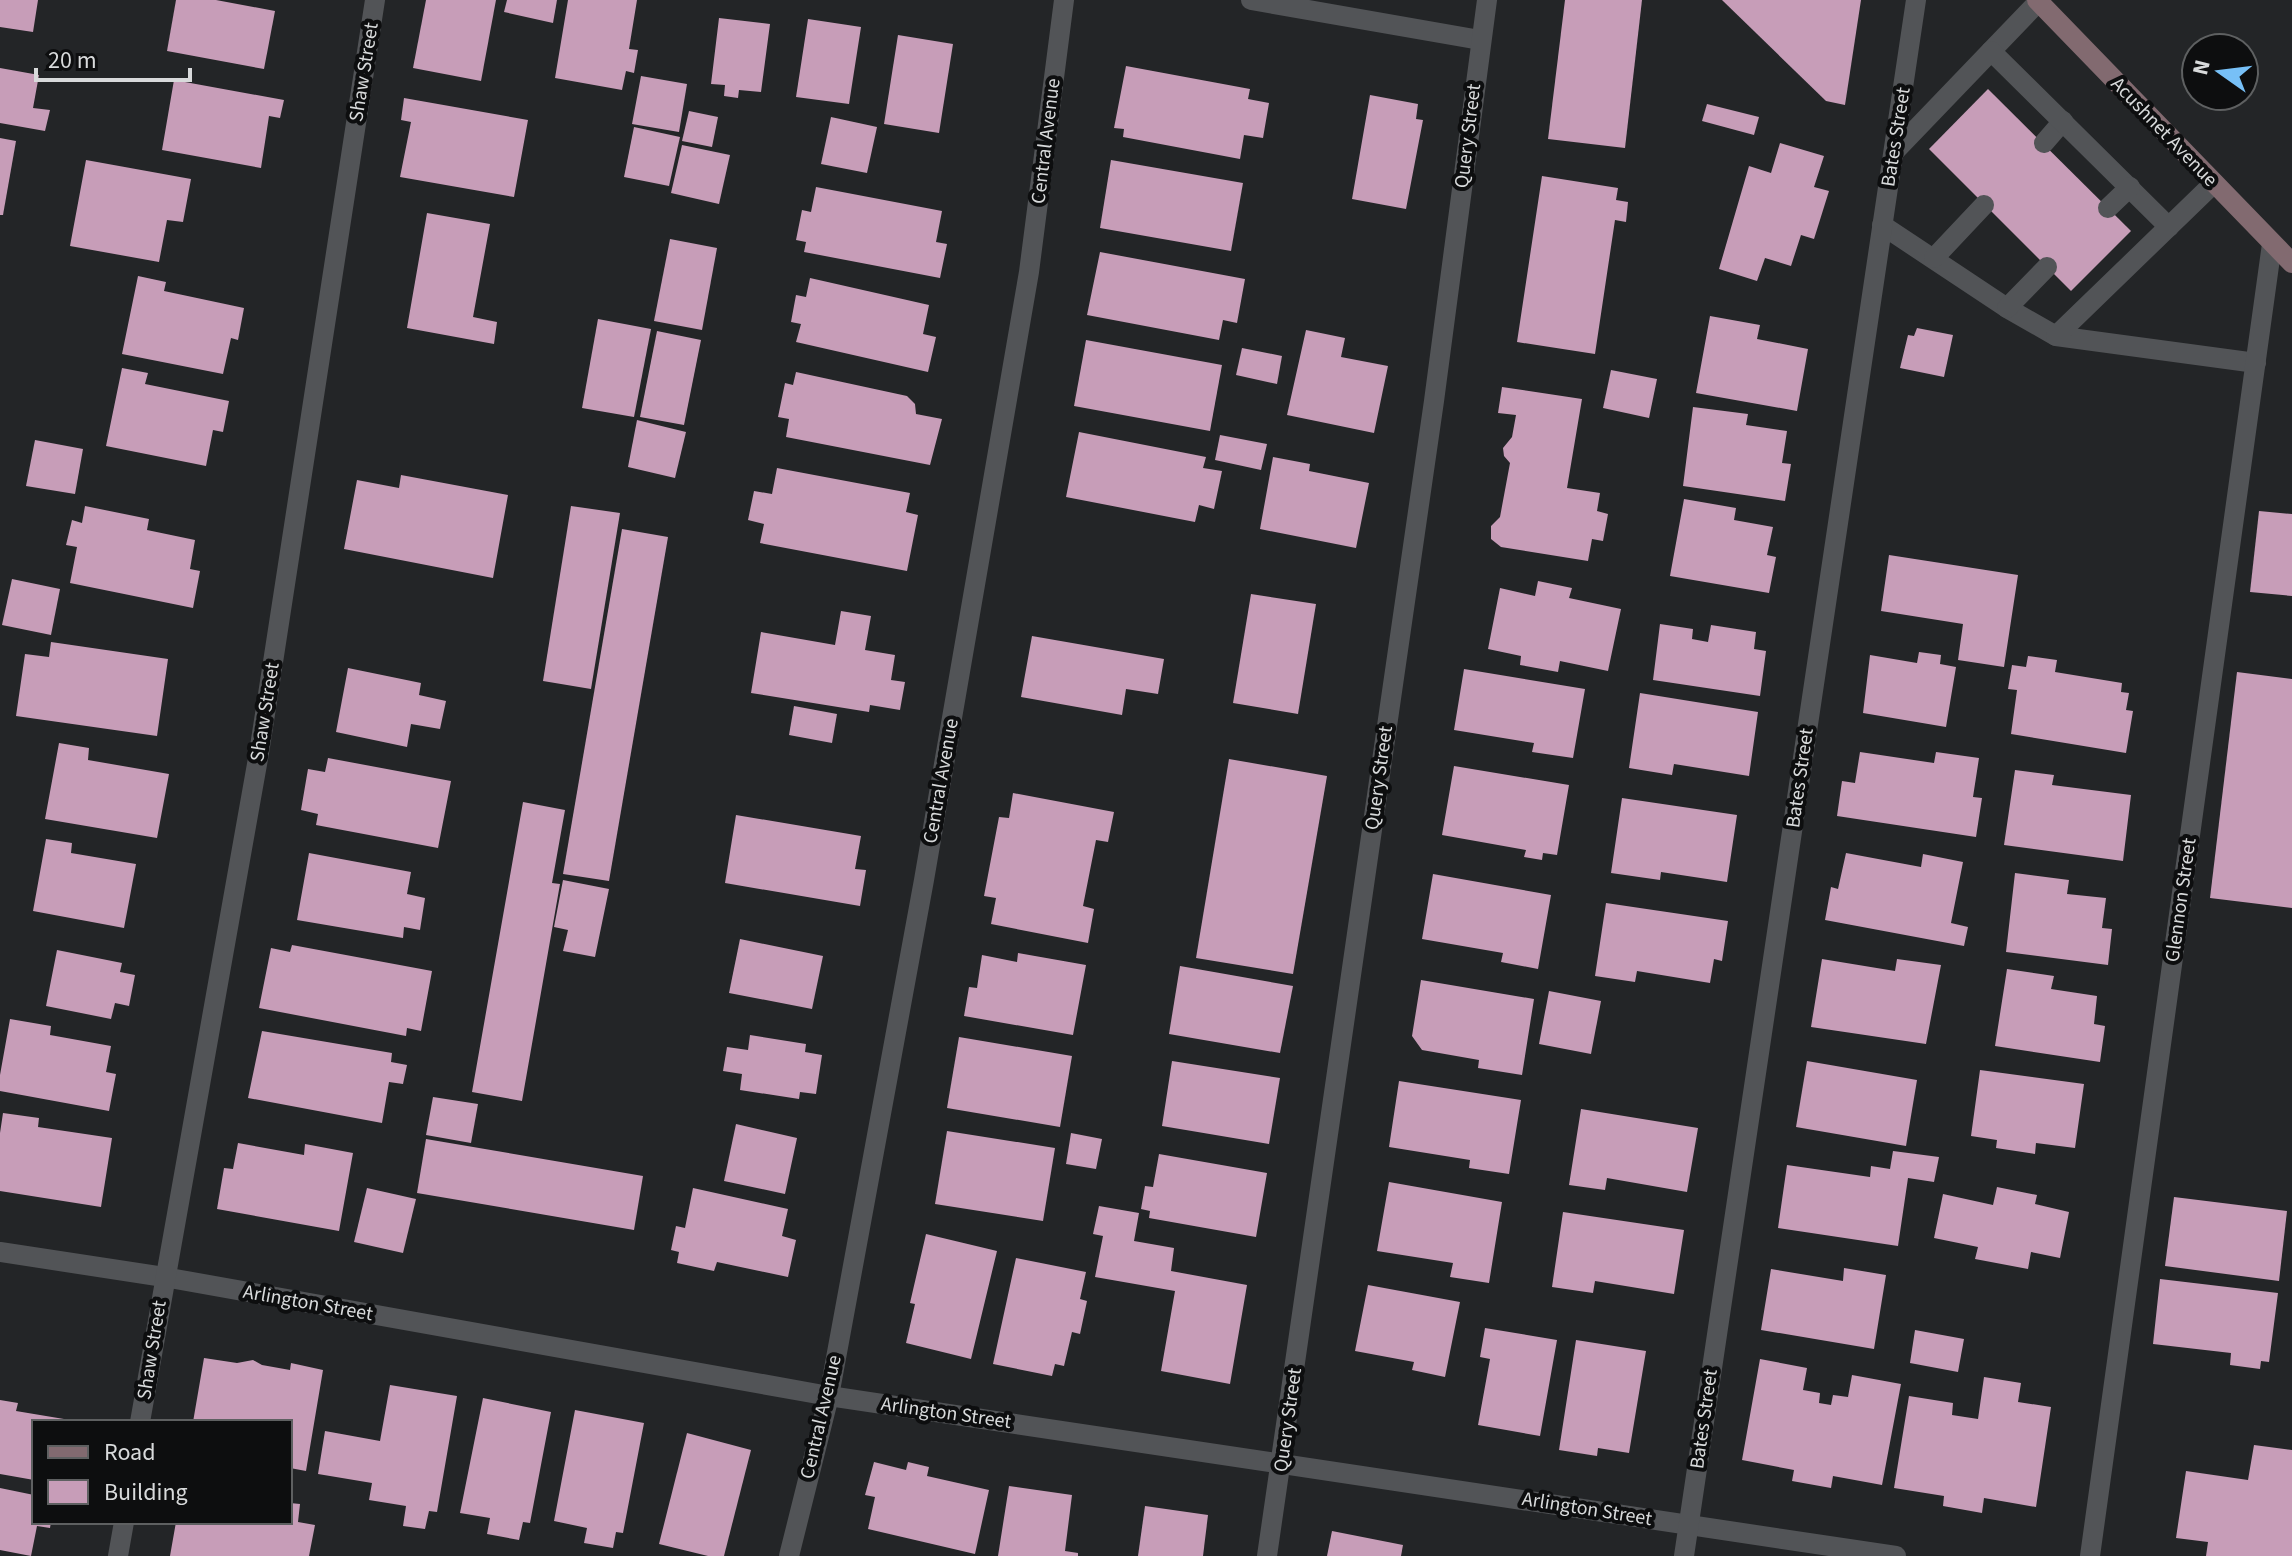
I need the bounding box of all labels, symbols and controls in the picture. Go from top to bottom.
street label: Shaw Street [342,20,386,124]
scale bar [36,32,190,82]
north arrow [2180,32,2260,112]
text: 20 m [48,43,97,78]
text: N [2184,56,2219,78]
street label: Acushnet Avenue [2104,71,2224,193]
street label: Central Avenue [1024,77,1068,205]
street label: Query Street [1448,82,1488,190]
street label: Bates Street [1874,85,1918,189]
street label: Shaw Street [243,660,287,764]
street label: Central Avenue [916,716,966,846]
street label: Query Street [1358,724,1400,832]
street label: Bates Street [1779,726,1821,830]
street label: Glennon Street [2158,836,2204,964]
street label: Arlington Street [241,1278,375,1328]
street label: Shaw Street [130,1298,174,1402]
street label: Central Avenue [793,1352,849,1482]
street label: Query Street [1267,1366,1309,1474]
street label: Bates Street [1683,1367,1725,1471]
street label: Arlington Street [879,1390,1013,1436]
legend [32,1420,292,1524]
text: Road [104,1435,156,1470]
text: Building [104,1475,188,1510]
street label: Arlington Street [1520,1485,1654,1533]

